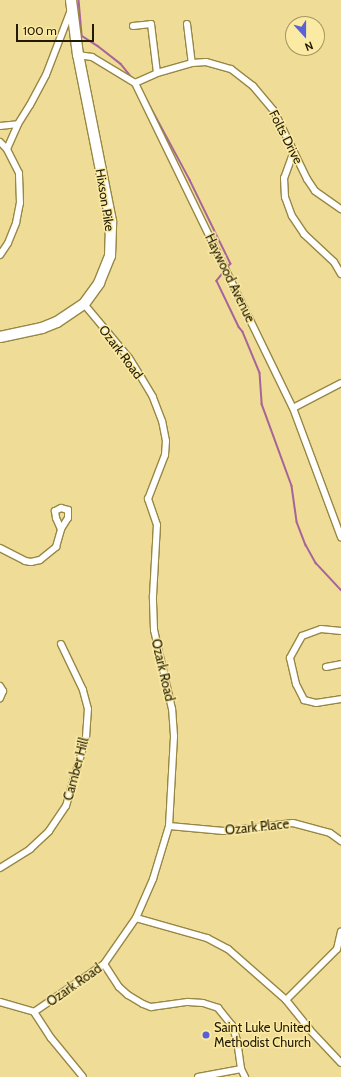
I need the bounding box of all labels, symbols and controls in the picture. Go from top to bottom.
scale bar [18,16,96,42]
north arrow [285,16,325,56]
text: 100 m [23,23,57,38]
text: N [303,38,315,54]
street label: Folts Drive [266,108,306,166]
street label: Hixson Pike [92,168,118,232]
street label: Haywood Avenue [202,231,258,325]
street label: Ozark Road [96,322,146,382]
street label: Ozark Road [148,637,178,703]
street label: Camber Hill [60,736,92,802]
street label: Ozark Place [224,816,290,838]
street label: Ozark Road [44,960,104,1010]
place label: Saint Luke United Methodist Church [214,1020,311,1051]
marker: Saint Luke United Methodist Church [201,1030,211,1040]

